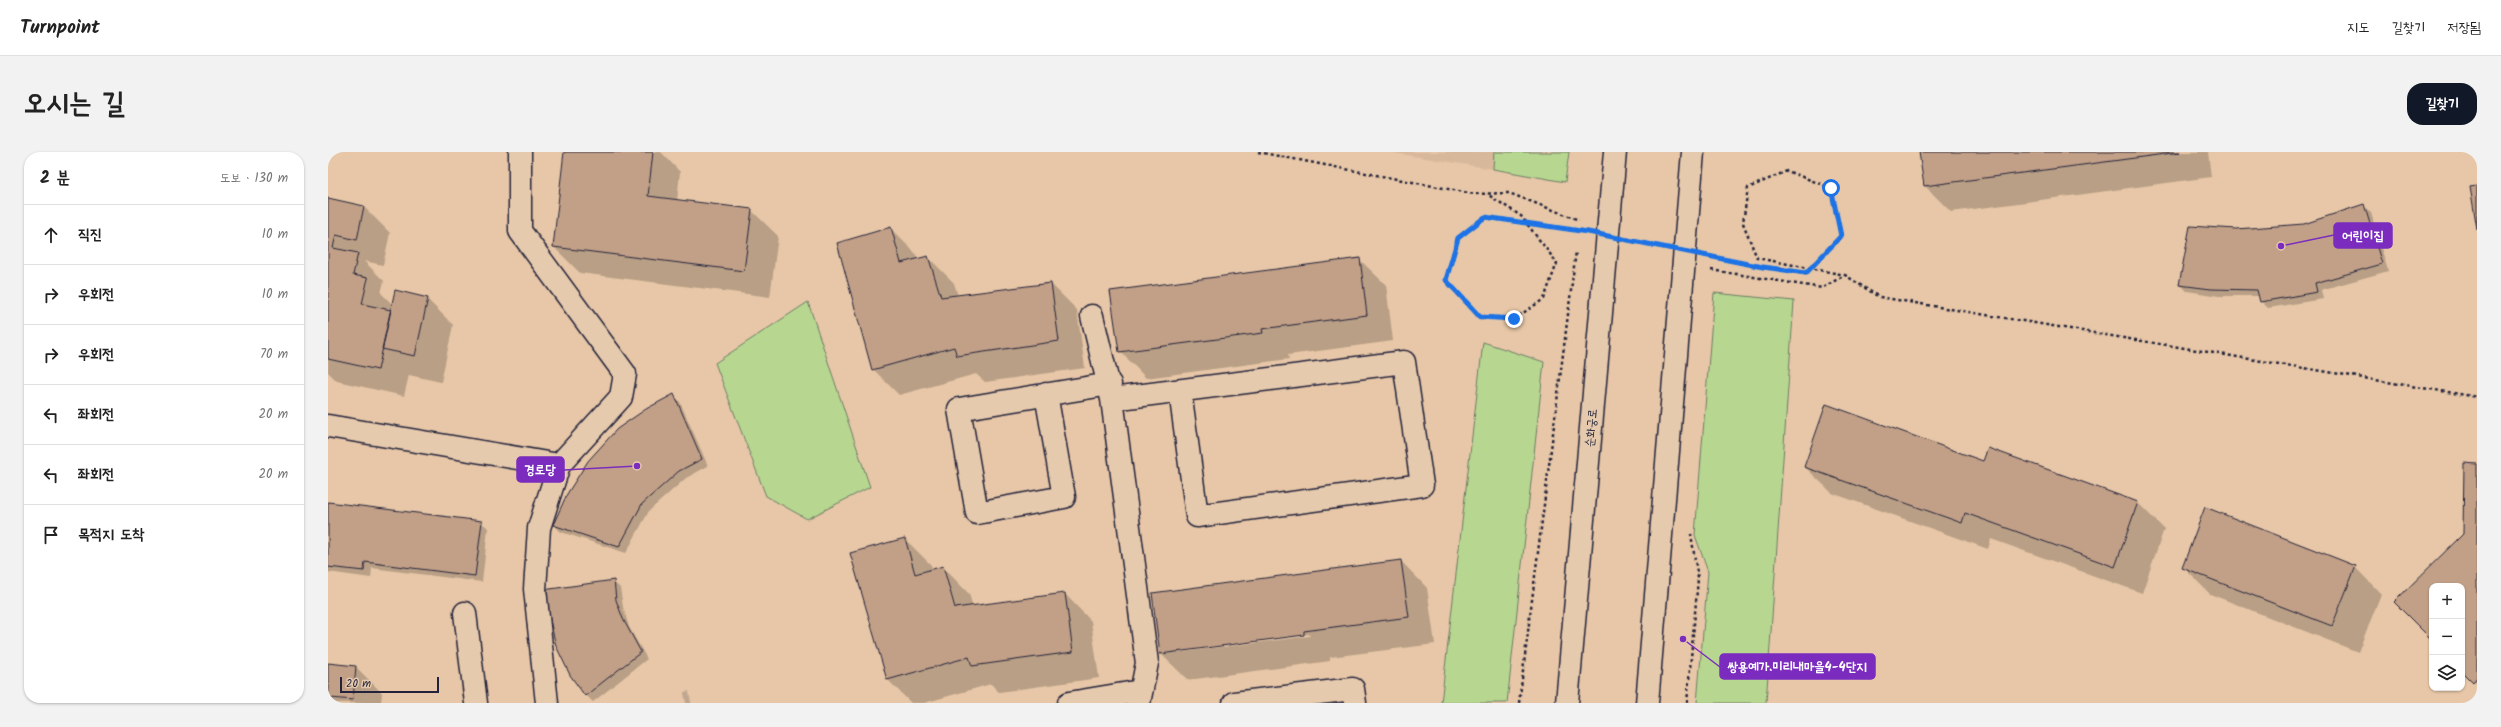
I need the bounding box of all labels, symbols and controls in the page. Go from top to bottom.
text: Turnpoint [20,13,100,43]
text: 지도 [2347,17,2369,39]
text: 길찾기 [2391,17,2425,39]
text: 저장됨 [2447,17,2481,39]
text: 오시는 길 [24,82,125,127]
button: 길찾기 [2407,83,2477,125]
text: 2 분 [40,165,70,192]
text: 도보 · 130 m [220,168,288,189]
route start [1822,179,1840,197]
text: 직진 [78,223,102,247]
callout: 어린이집 [2334,223,2392,248]
icon: ahead [40,224,62,246]
text: 10 m [262,224,288,245]
text: 어린이집 [2342,226,2384,247]
text: 우회전 [78,283,114,307]
icon: right [40,284,62,306]
text: 10 m [262,284,288,305]
route end [1505,310,1523,328]
text: 우회전 [78,343,114,367]
icon: right [40,344,62,366]
text: 70 m [260,344,288,365]
text: 좌회전 [78,403,114,427]
icon: left [40,404,62,426]
text: 20 m [258,404,288,425]
street label: 순화궁로 [1580,408,1603,448]
callout: 경로당 [517,457,564,482]
text: 경로당 [524,460,556,481]
text: 좌회전 [78,463,114,487]
icon: left [40,464,62,486]
text: 20 m [258,464,288,485]
text: 목적지 도착 [78,523,144,547]
icon: arrive [40,524,62,546]
map controls [2429,583,2465,691]
button: + [2429,583,2465,619]
button: − [2429,619,2465,655]
callout: 쌍용예가.미리내마을4-4단지 [1720,654,1875,679]
button: layers [2429,655,2465,691]
text: 쌍용예가.미리내마을4-4단지 [1726,657,1867,678]
scale bar [340,675,439,694]
text: 20 m [346,675,371,693]

